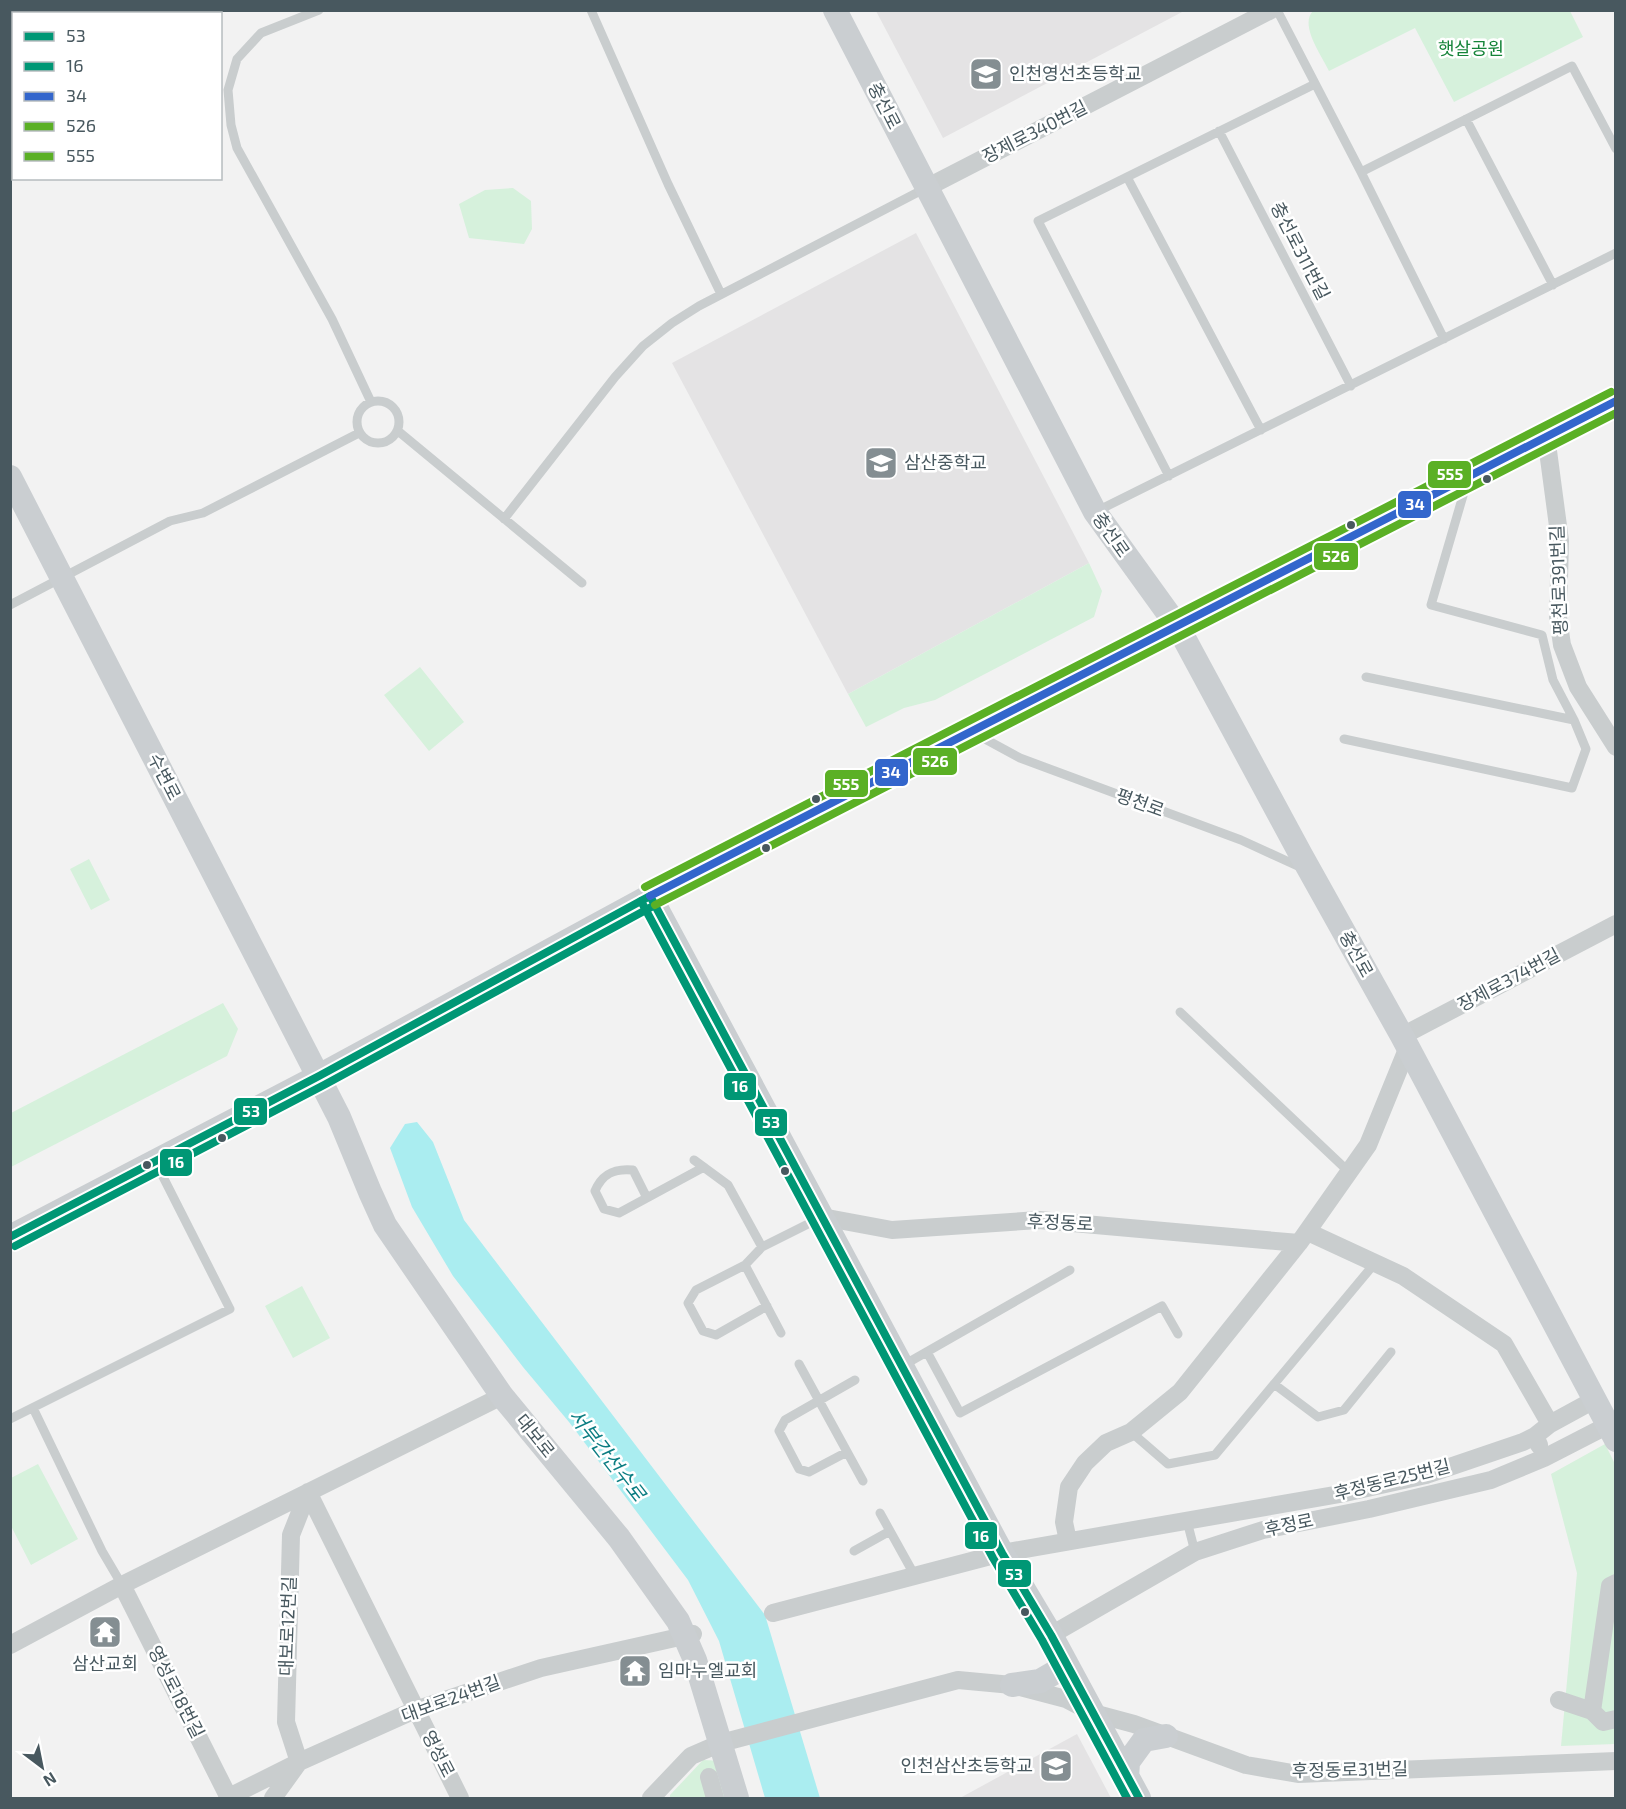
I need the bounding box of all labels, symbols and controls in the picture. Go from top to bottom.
legend [12,12,222,180]
text: 53 [66,24,86,46]
park label: 햇살공원 [1438,37,1504,59]
text: 16 [66,54,83,76]
school or university icon: 인천영선초등학교 [968,56,1004,92]
place label: 인천영선초등학교 [1009,62,1141,84]
street label: 충선로 [864,78,906,133]
text: 34 [66,84,87,106]
street label: 장제로340번길 [978,95,1091,167]
text: 526 [66,114,96,136]
text: 555 [66,144,95,166]
street label: 충선로311번길 [1267,198,1335,303]
school or university icon: 삼산중학교 [863,445,899,481]
place label: 삼산중학교 [904,451,987,473]
line badge: 555 [1427,460,1472,489]
text: 555 [1437,464,1463,483]
unlabelled marker [1481,473,1493,485]
line badge: 34 [1397,490,1432,519]
text: 34 [1405,494,1425,513]
street label: 충선로 [1089,508,1135,561]
unlabelled marker [1345,519,1357,531]
street label: 평천로391번길 [1545,525,1571,636]
line badge: 526 [1313,542,1359,571]
text: 526 [1322,546,1350,565]
line badge: 526 [912,747,958,776]
street label: 수변로 [144,749,186,804]
text: 526 [921,751,949,770]
line badge: 34 [874,758,909,787]
text: 34 [881,762,901,781]
line badge: 555 [824,769,869,798]
text: 555 [833,774,859,793]
street label: 평천로 [1113,783,1167,821]
unlabelled marker [810,793,822,805]
unlabelled marker [760,842,772,854]
street label: 충선로 [1335,926,1379,981]
street label: 장제로374번길 [1453,943,1564,1015]
line badge: 16 [723,1072,757,1101]
text: 16 [732,1076,748,1095]
line badge: 53 [233,1097,268,1126]
text: 53 [242,1101,260,1120]
line badge: 53 [754,1108,788,1137]
text: 53 [762,1112,780,1131]
unlabelled marker [216,1132,228,1144]
line badge: 16 [159,1148,193,1177]
text: 16 [168,1152,184,1171]
unlabelled marker [141,1159,153,1171]
unlabelled marker [779,1165,791,1177]
street label: 후정동로 [1026,1209,1094,1235]
water label: 서부간선수로 [564,1403,652,1507]
street label: 대보로 [512,1409,560,1462]
street label: 후정동로25번길 [1331,1454,1452,1504]
street label: 후정로 [1262,1508,1315,1540]
line badge: 16 [964,1521,998,1550]
text: 16 [973,1526,989,1545]
line badge: 53 [997,1559,1032,1588]
text: 53 [1005,1564,1023,1583]
street label: 대보로12번길 [274,1576,300,1676]
unlabelled marker [1019,1606,1031,1618]
temple icon: 삼산교회 [87,1614,123,1650]
street label: 영성로18번길 [144,1642,210,1741]
place label: 삼산교회 [72,1652,138,1674]
temple icon: 임마누엘교회 [617,1653,653,1689]
place label: 임마누엘교회 [658,1659,757,1681]
street label: 대보로24번길 [398,1670,503,1726]
street label: 영성로 [418,1726,460,1781]
north arrow [12,1737,72,1797]
school or university icon: 인천삼산초등학교 [1038,1748,1074,1784]
place label: 인천삼산초등학교 [901,1754,1033,1776]
street label: 후정동로31번길 [1292,1757,1408,1781]
text: N [40,1769,60,1791]

